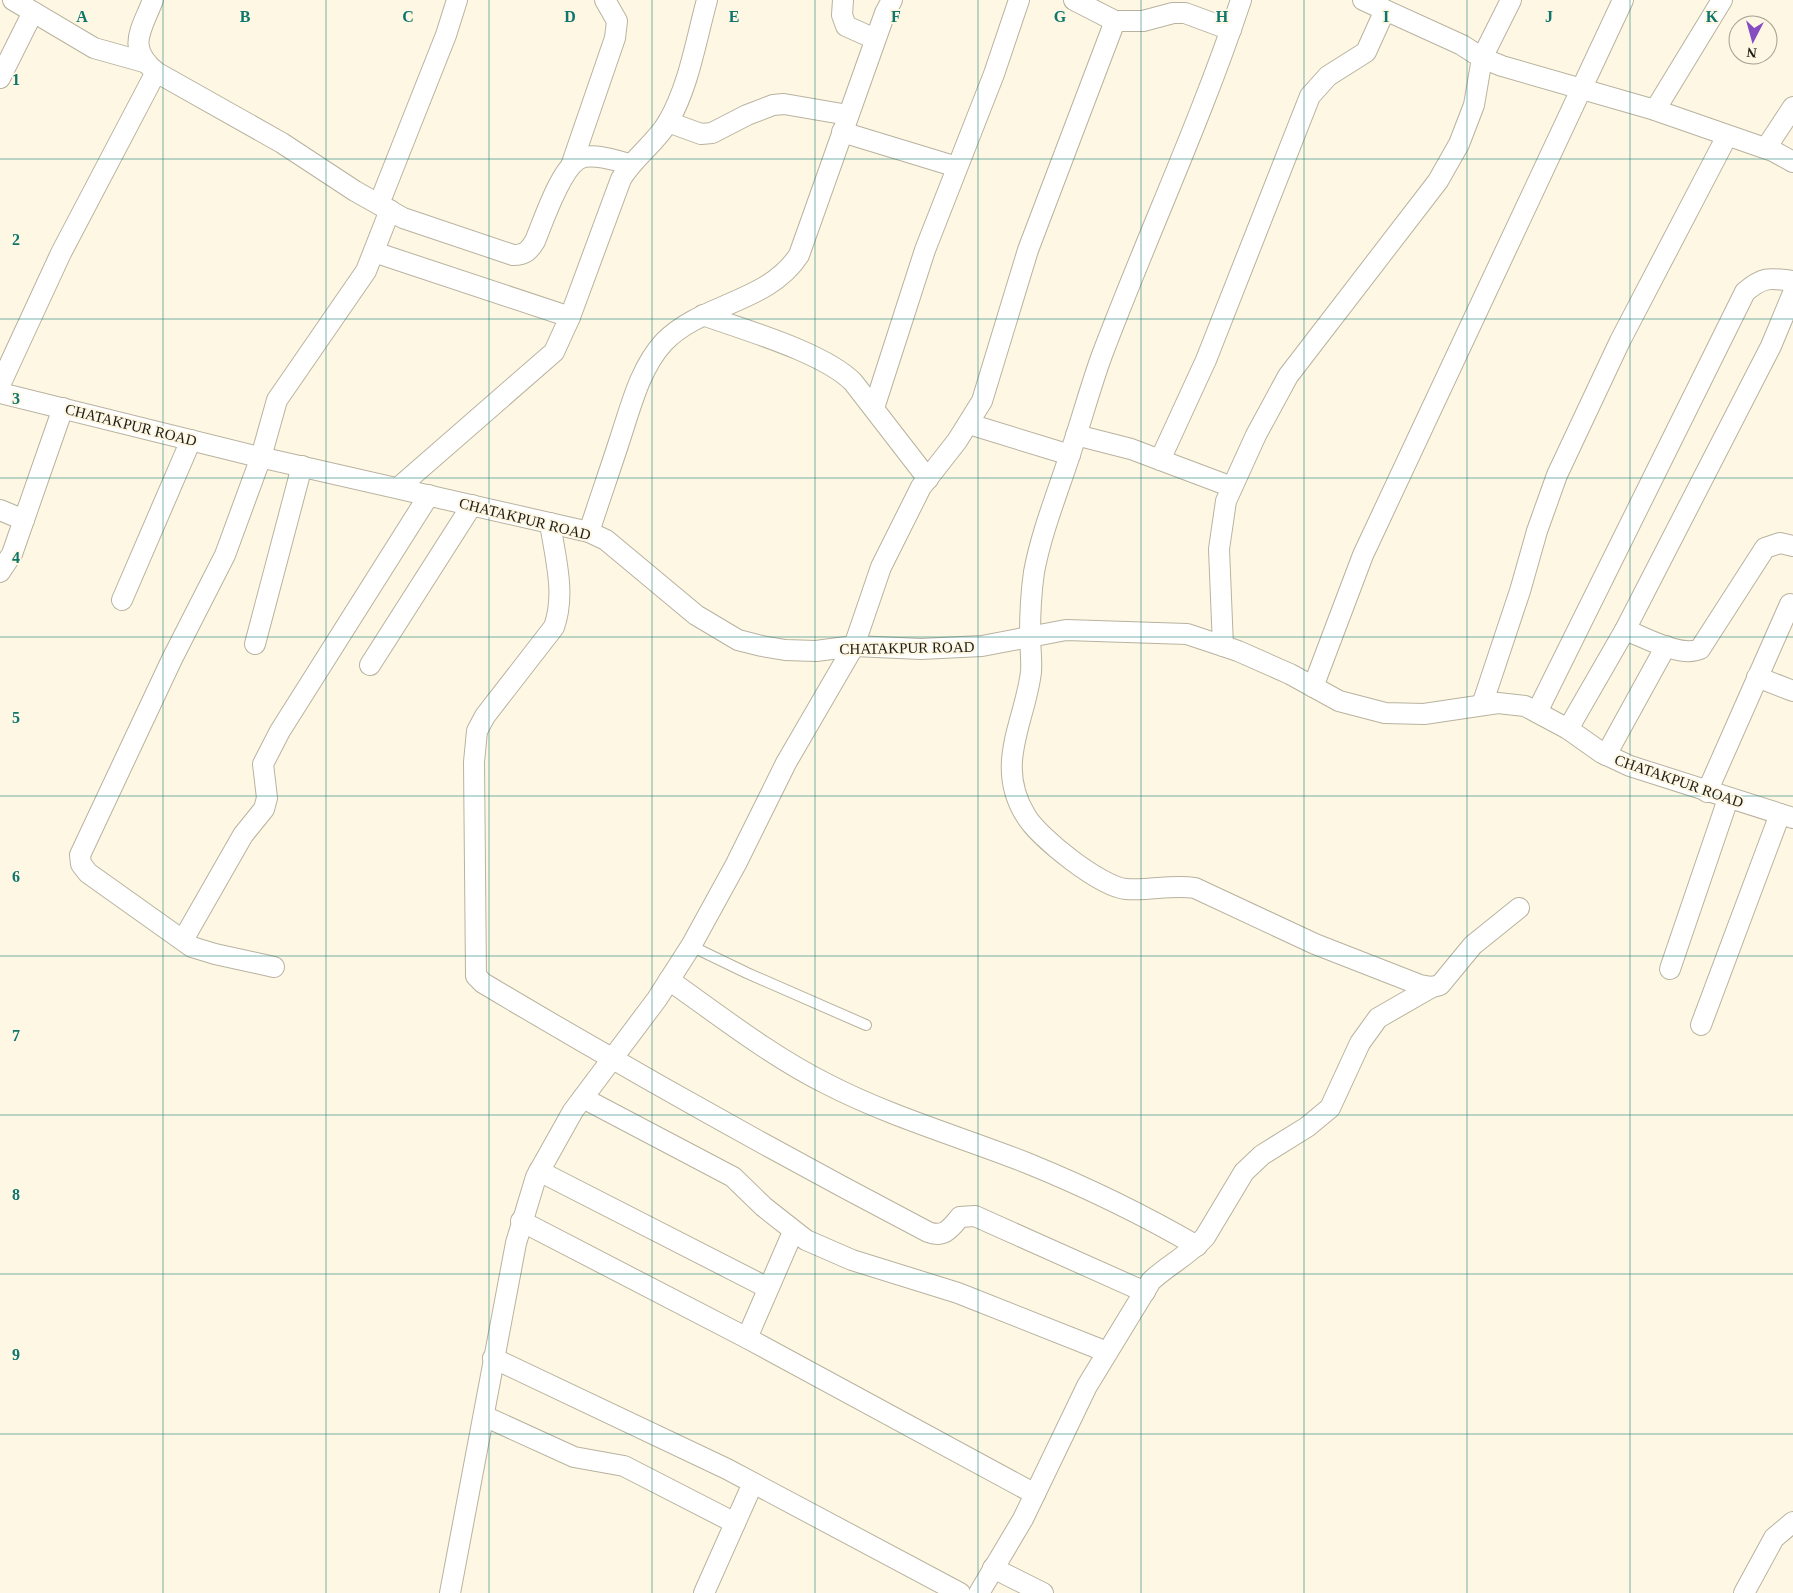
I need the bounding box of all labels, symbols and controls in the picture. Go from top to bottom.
text: A [76,8,88,25]
text: B [240,8,251,25]
text: C [402,8,414,25]
text: D [564,8,576,25]
text: E [729,8,739,25]
text: F [891,8,901,25]
text: G [1054,8,1067,25]
text: H [1216,8,1229,25]
text: I [1383,8,1389,25]
text: J [1545,8,1553,25]
text: K [1706,8,1719,25]
north arrow [1728,15,1778,65]
text: N [1746,44,1758,60]
text: 1 [12,71,20,88]
text: 2 [12,231,20,248]
text: 3 [12,390,20,407]
street label: CHATAKPUR ROAD [64,401,199,449]
street label: CHATAKPUR ROAD [458,495,593,543]
text: 4 [12,549,20,566]
street label: CHATAKPUR ROAD [839,639,975,657]
text: 5 [12,709,20,726]
street label: CHATAKPUR ROAD [1613,751,1746,811]
text: 6 [12,868,20,885]
text: 7 [12,1027,20,1044]
text: 8 [12,1186,20,1203]
text: 9 [12,1346,20,1363]

